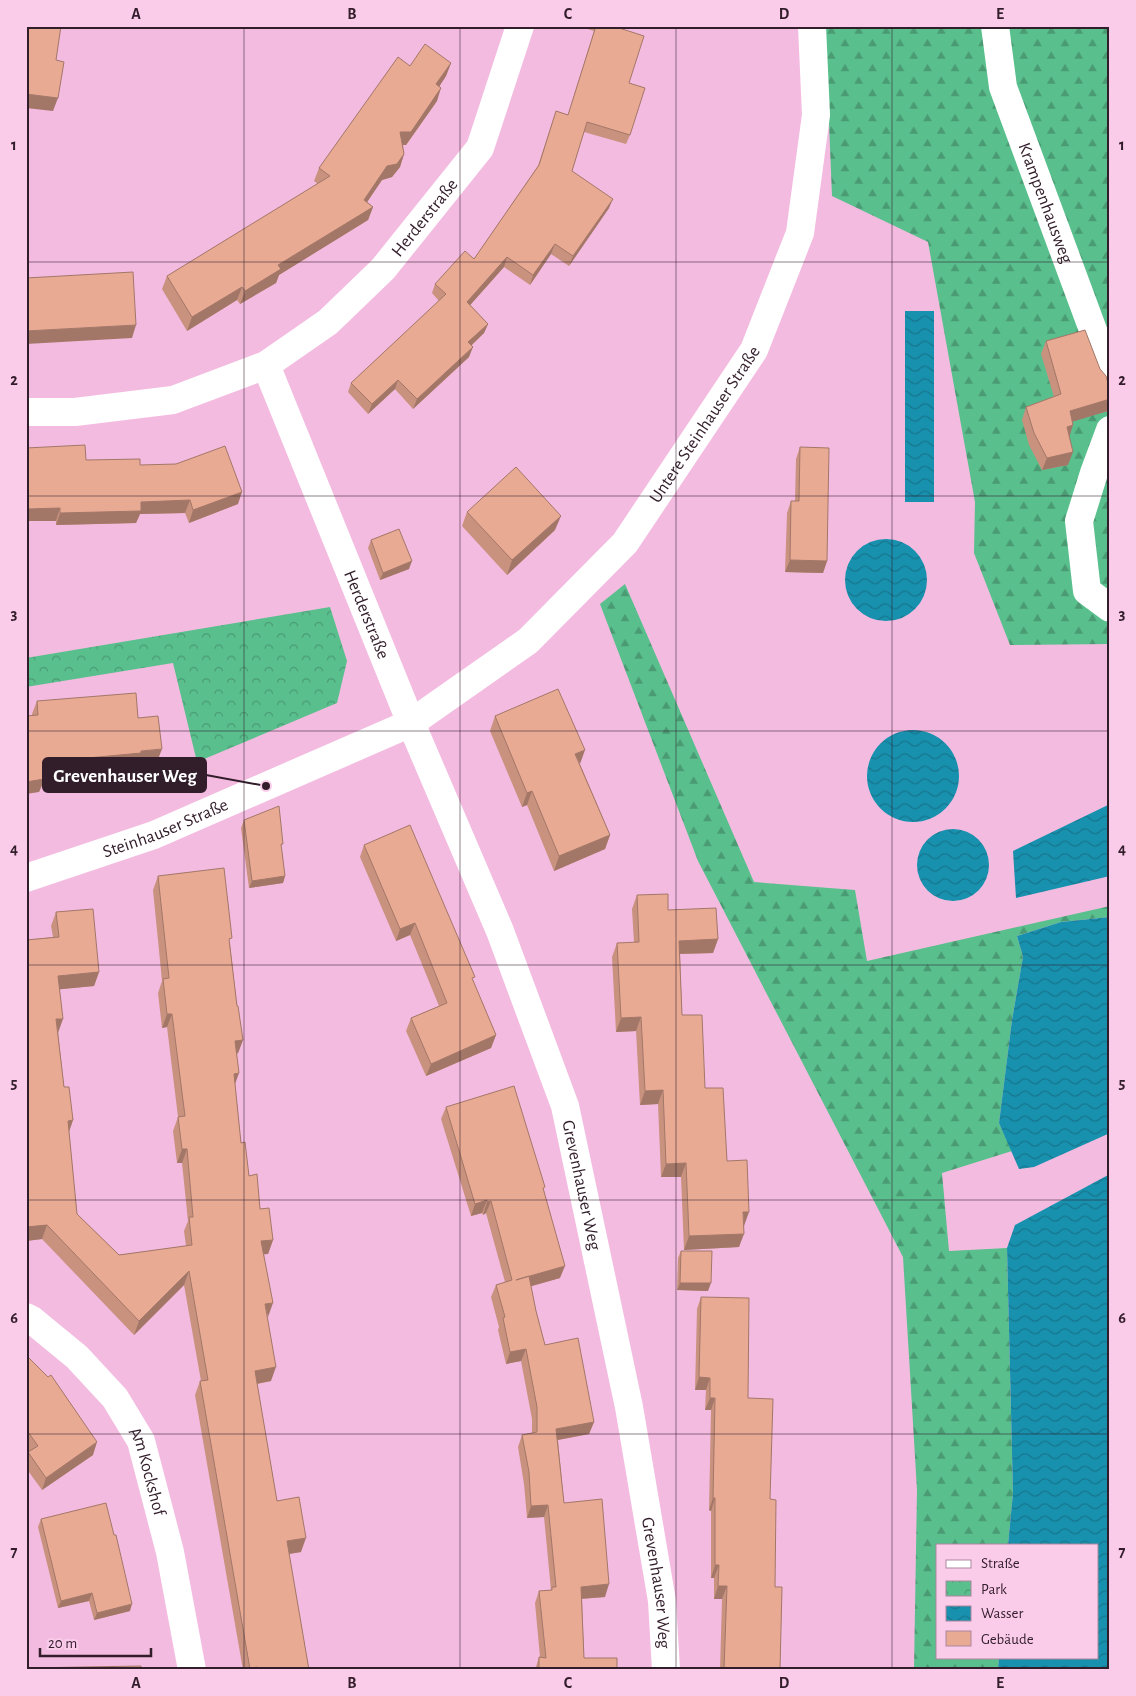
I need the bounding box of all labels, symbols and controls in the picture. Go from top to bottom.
text: A [131,6,141,22]
text: B [347,6,357,22]
text: C [564,6,573,22]
text: D [779,6,790,22]
text: E [996,6,1004,22]
text: 1 [11,137,17,153]
text: 1 [1119,137,1125,153]
street label: Krampenhausweg [1014,140,1075,266]
street label: Herderstraße [389,176,462,260]
street label: Untere Steinhauser Straße [647,343,764,506]
text: 2 [10,372,18,388]
text: 2 [1118,372,1126,388]
street label: Herderstraße [340,568,392,662]
text: 3 [11,606,18,622]
text: 3 [1119,606,1126,622]
callout: Grevenhauser Weg [43,758,206,792]
text: Grevenhauser Weg [53,767,197,786]
street label: Steinhauser Straße [101,796,231,862]
text: 4 [10,841,18,857]
text: 4 [1118,841,1126,857]
text: 5 [11,1075,18,1091]
text: 5 [1119,1075,1126,1091]
street label: Grevenhauser Weg [558,1119,603,1252]
text: 6 [10,1310,18,1326]
text: 6 [1118,1310,1126,1326]
street label: Am Kockshof [125,1424,168,1519]
street label: Grevenhauser Weg [638,1516,673,1649]
text: 7 [11,1544,18,1560]
legend [936,1544,1098,1658]
text: 7 [1119,1544,1126,1560]
text: Straße [981,1556,1020,1571]
text: Park [981,1582,1007,1597]
text: Wasser [981,1606,1024,1621]
scale bar [40,1626,151,1658]
text: Gebäude [981,1632,1034,1647]
text: 20 m [48,1636,77,1651]
text: A [131,1675,141,1691]
text: B [347,1675,357,1691]
text: C [564,1675,573,1691]
text: D [779,1675,790,1691]
text: E [996,1675,1004,1691]

